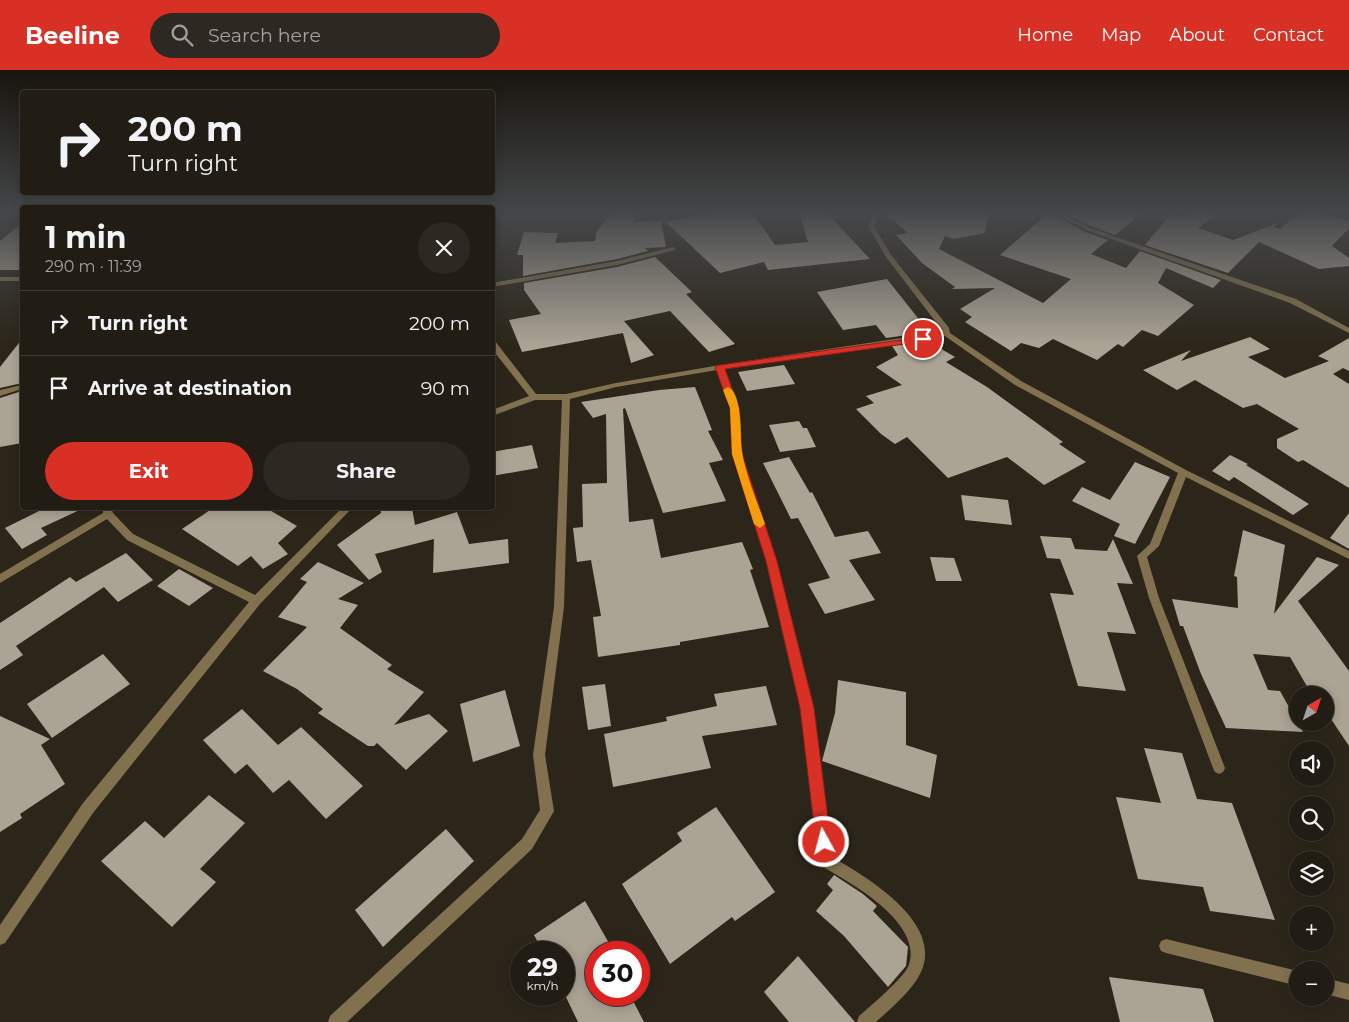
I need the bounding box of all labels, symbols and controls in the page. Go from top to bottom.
search box [150,13,500,58]
text: Beeline [25,21,120,50]
icon: search [168,21,196,49]
text: Search here [208,24,321,47]
text: Home [1017,24,1073,46]
text: Map [1101,24,1141,46]
text: About [1169,24,1225,46]
text: Contact [1253,24,1324,46]
text: 200 m [128,107,243,150]
icon: right [45,110,110,175]
text: Turn right [128,150,238,177]
text: 1 min [45,219,126,256]
button: close [418,222,470,274]
text: 290 m · 11:39 [45,257,142,276]
icon: right [45,309,73,337]
text: Turn right [88,312,188,335]
text: 200 m [409,312,470,335]
pin [902,318,944,360]
icon: arrive [909,325,937,353]
icon: arrive [45,374,73,402]
text: Arrive at destination [88,377,292,400]
text: 90 m [421,377,470,400]
button: Exit [45,442,253,500]
button: Share [263,442,470,500]
north arrow [1289,686,1334,731]
map controls [1289,686,1334,1006]
button: sound [1289,741,1334,786]
button: search [1289,796,1334,841]
position arrow [797,815,849,867]
button: layers [1289,851,1334,896]
button: + [1289,906,1334,951]
speed limit sign: 30 [585,941,650,1006]
text: 29 [527,952,558,982]
button: − [1289,961,1334,1006]
text: km/h [526,978,559,993]

